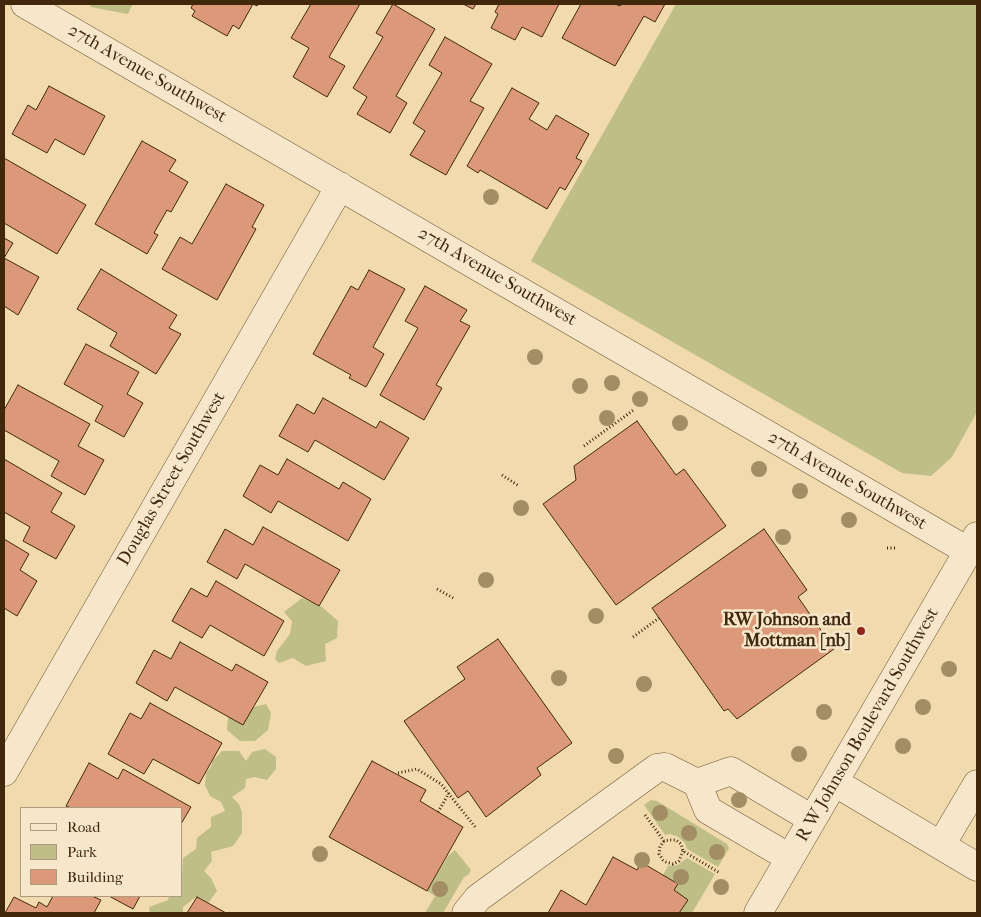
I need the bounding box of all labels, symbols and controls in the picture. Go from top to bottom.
street label: 27th Avenue Southwest [64,20,230,128]
street label: 27th Avenue Southwest [414,223,580,331]
street label: Douglas Street Southwest [113,388,231,570]
street label: 27th Avenue Southwest [764,427,930,535]
street label: R W Johnson Boulevard Southwest [792,604,944,846]
place label: RW Johnson and Mottman [nb] [723,610,851,652]
marker: RW Johnson and Mottman [nb] [855,625,867,637]
legend [20,807,182,897]
text: Road [67,818,100,836]
text: Park [67,843,97,861]
text: Building [67,868,123,886]

